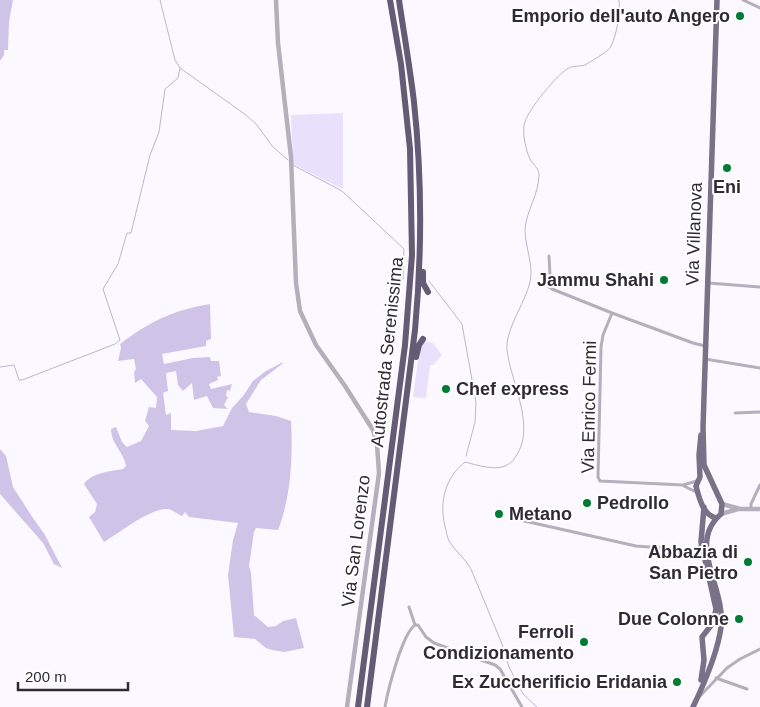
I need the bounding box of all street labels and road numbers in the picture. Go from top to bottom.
street label: Via Villanova [682,181,706,286]
street label: Autostrada Serenissima [367,255,407,448]
street label: Via Enrico Fermi [578,340,600,474]
street label: Via San Lorenzo [338,474,374,608]

